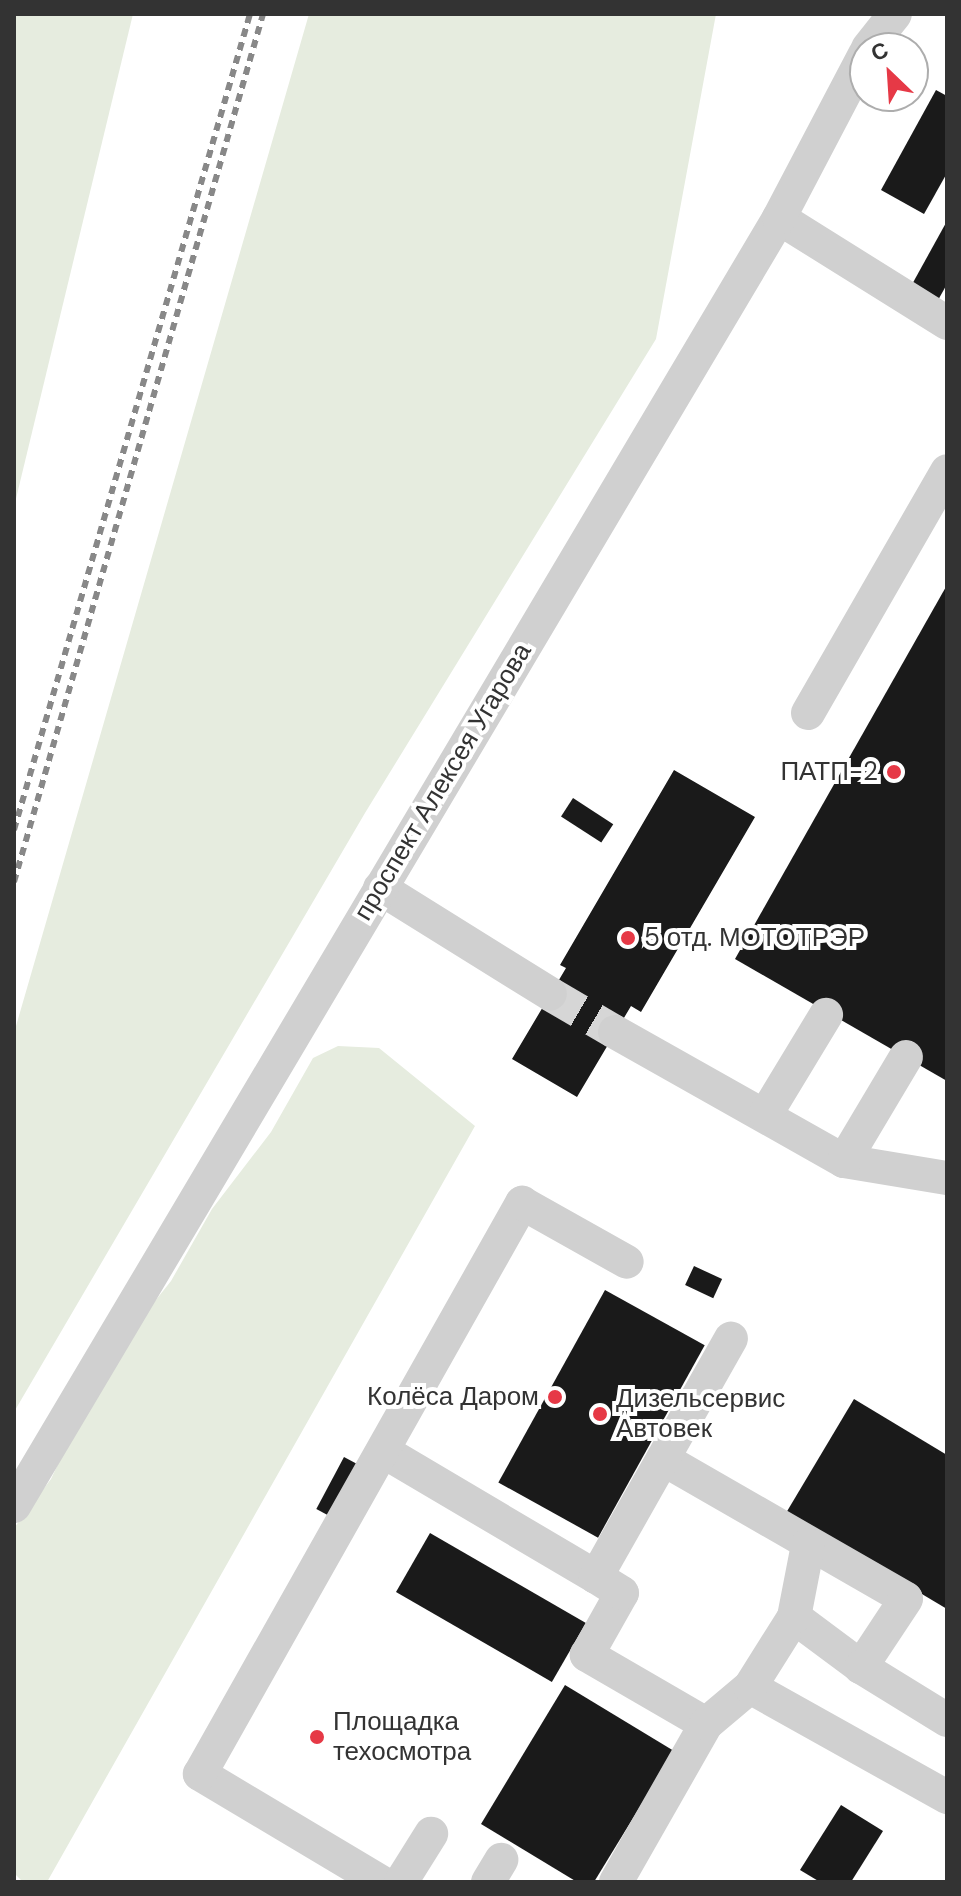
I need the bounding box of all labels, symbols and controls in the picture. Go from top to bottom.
north arrow [849,32,929,112]
text: С [866,35,893,68]
street label: проспект Алексея Угарова [348,638,538,926]
place label: ПАТП-2 [780,756,878,788]
marker: ПАТП-2 [885,763,903,781]
place label: 5 отд. МОТОТРЭР [644,922,865,954]
marker: 5 отд. МОТОТРЭР [619,929,637,947]
place label: Колёса Даром [367,1381,539,1413]
place label: Дизельсервис Автовек [616,1383,785,1444]
marker: Колёса Даром [546,1388,564,1406]
marker: Дизельсервис Автовек [591,1405,609,1423]
place label: Площадка техосмотра [333,1706,471,1768]
marker: Площадка техосмотра [308,1728,326,1746]

